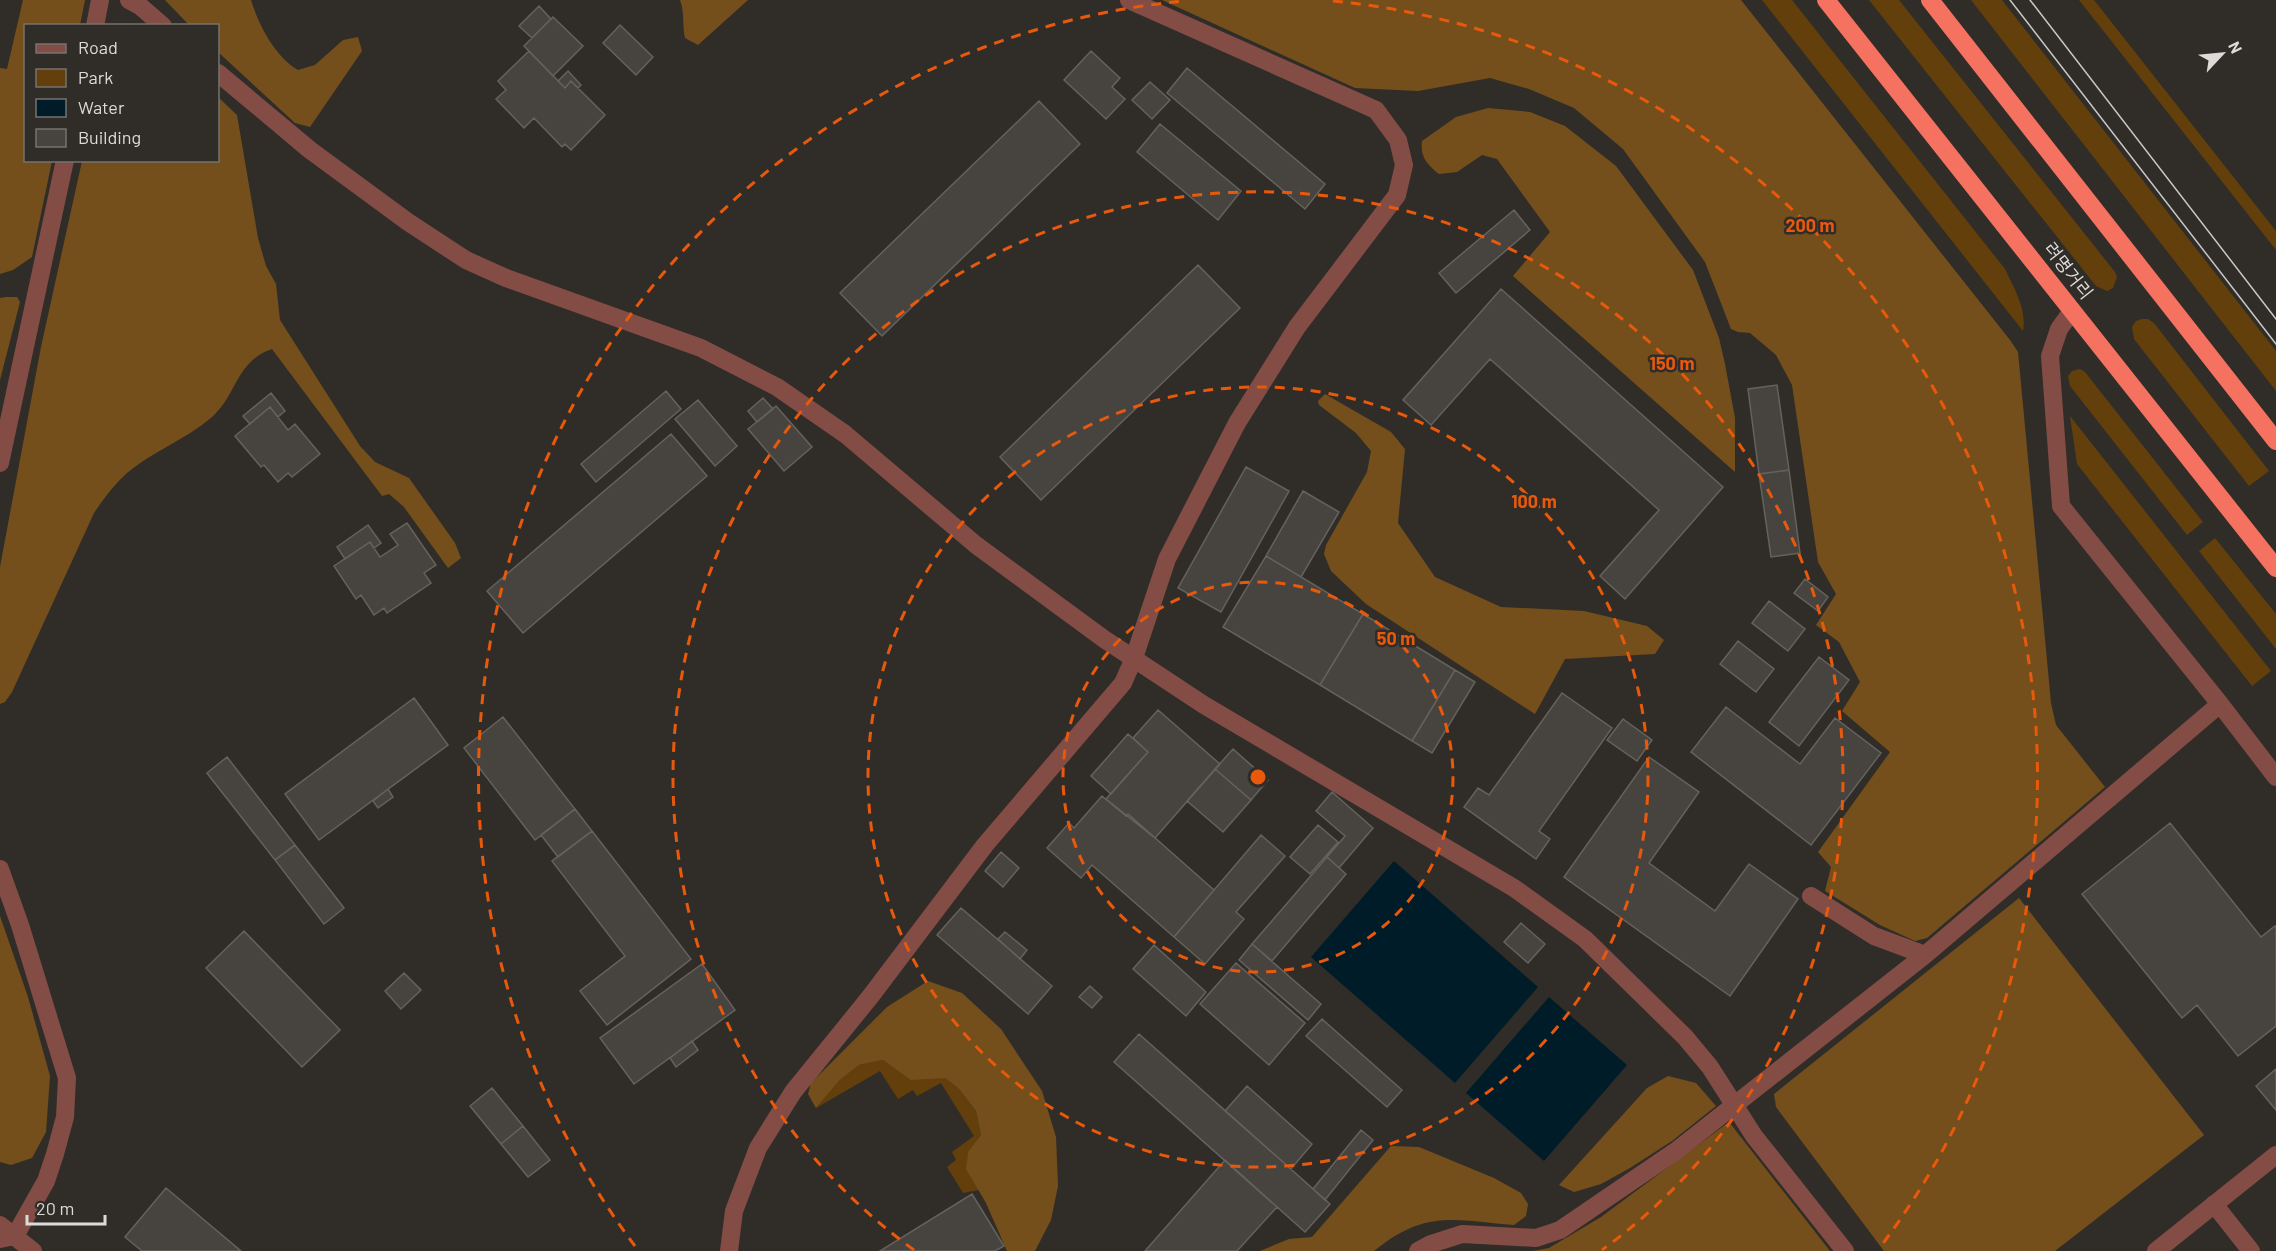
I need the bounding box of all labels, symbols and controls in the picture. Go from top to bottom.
legend [24,24,219,162]
north arrow [2192,24,2252,84]
text: Road [78,36,118,58]
text: N [2225,38,2247,56]
text: Park [78,66,113,88]
text: Water [78,96,125,118]
text: Building [78,126,141,148]
text: 200 m [1785,214,1835,236]
street label: 려명거리 [2040,238,2098,303]
text: 150 m [1650,352,1694,374]
text: 100 m [1511,490,1557,512]
text: 50 m [1377,627,1415,649]
centre of rings [1248,767,1268,787]
scale bar [27,1188,105,1226]
text: 20 m [36,1197,74,1219]

